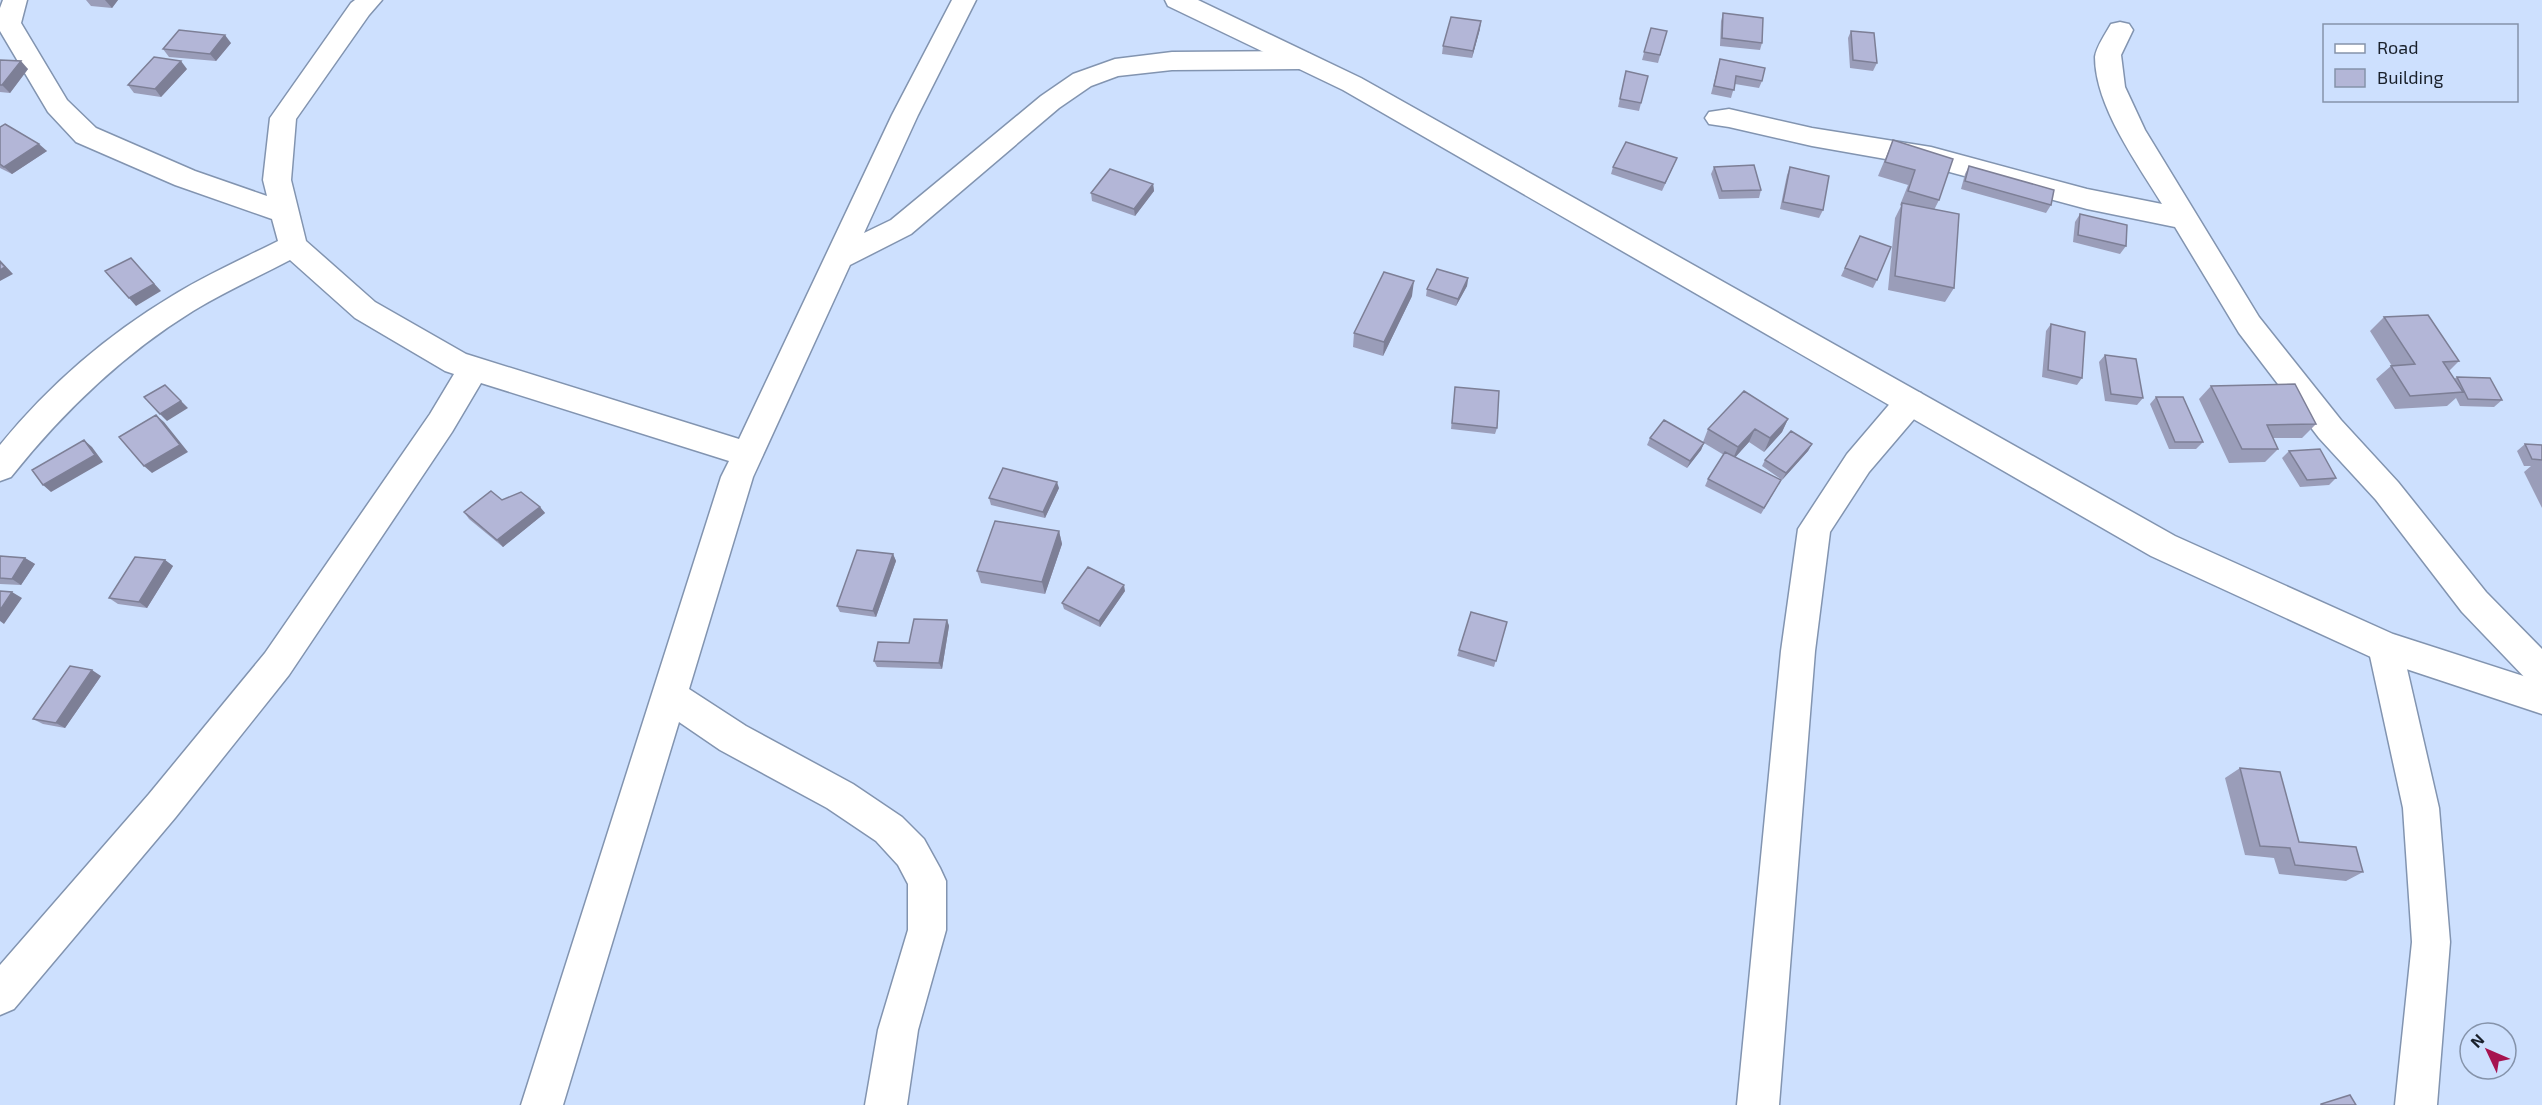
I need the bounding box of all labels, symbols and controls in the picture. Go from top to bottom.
legend [2323,24,2518,102]
text: Road [2377,36,2418,58]
text: Building [2377,66,2444,88]
north arrow [2458,1021,2518,1081]
text: N [2466,1029,2488,1051]

